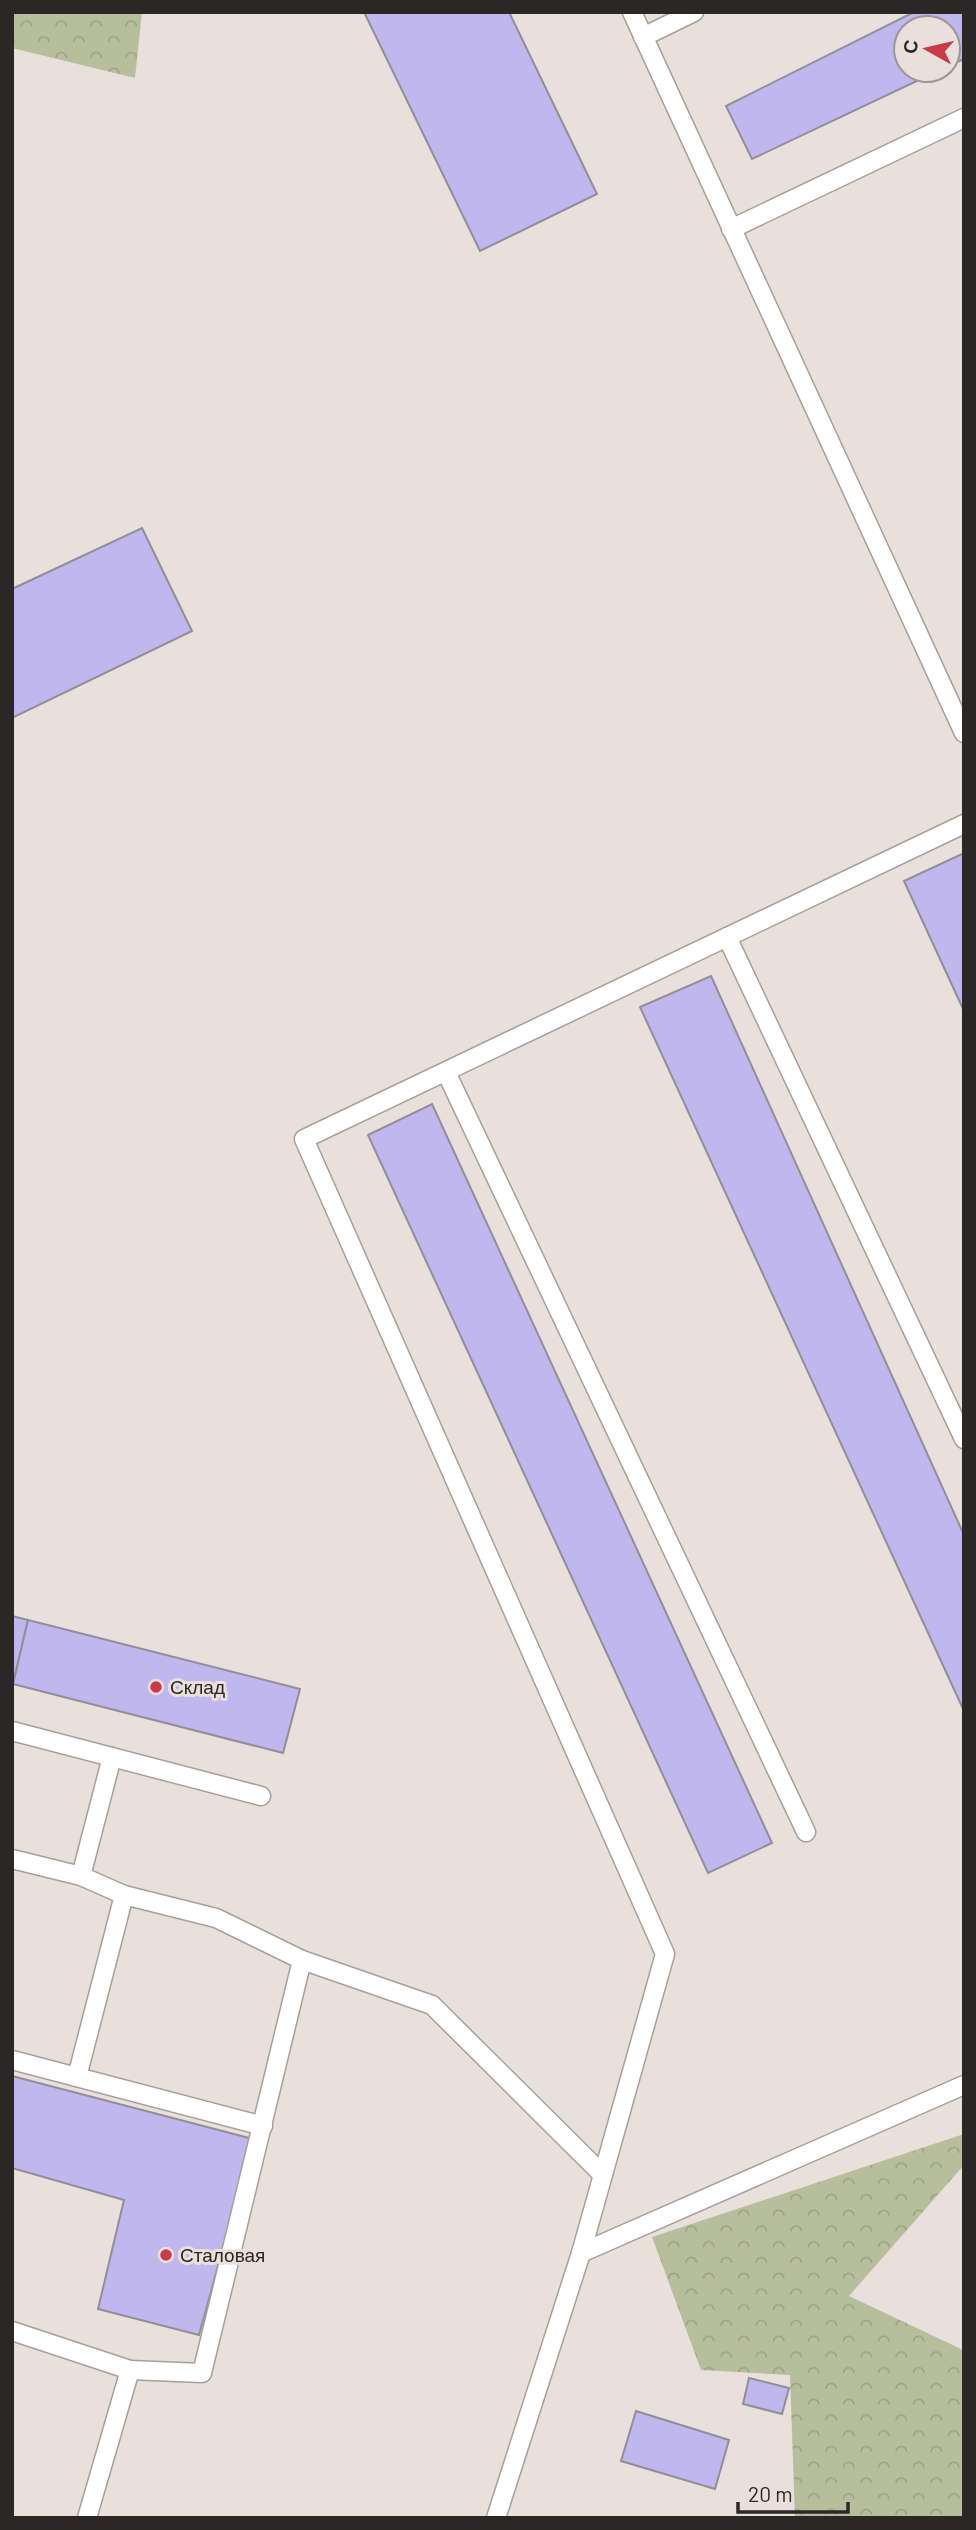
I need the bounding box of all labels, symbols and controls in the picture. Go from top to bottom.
north arrow [892,14,962,84]
text: С [897,38,922,55]
place label: Склад [170,1675,225,1698]
marker: Склад [148,1679,164,1695]
place label: Сталовая [180,2243,265,2266]
marker: Сталовая [158,2247,174,2263]
scale bar [738,2470,848,2514]
text: 20 m [748,2481,793,2506]

